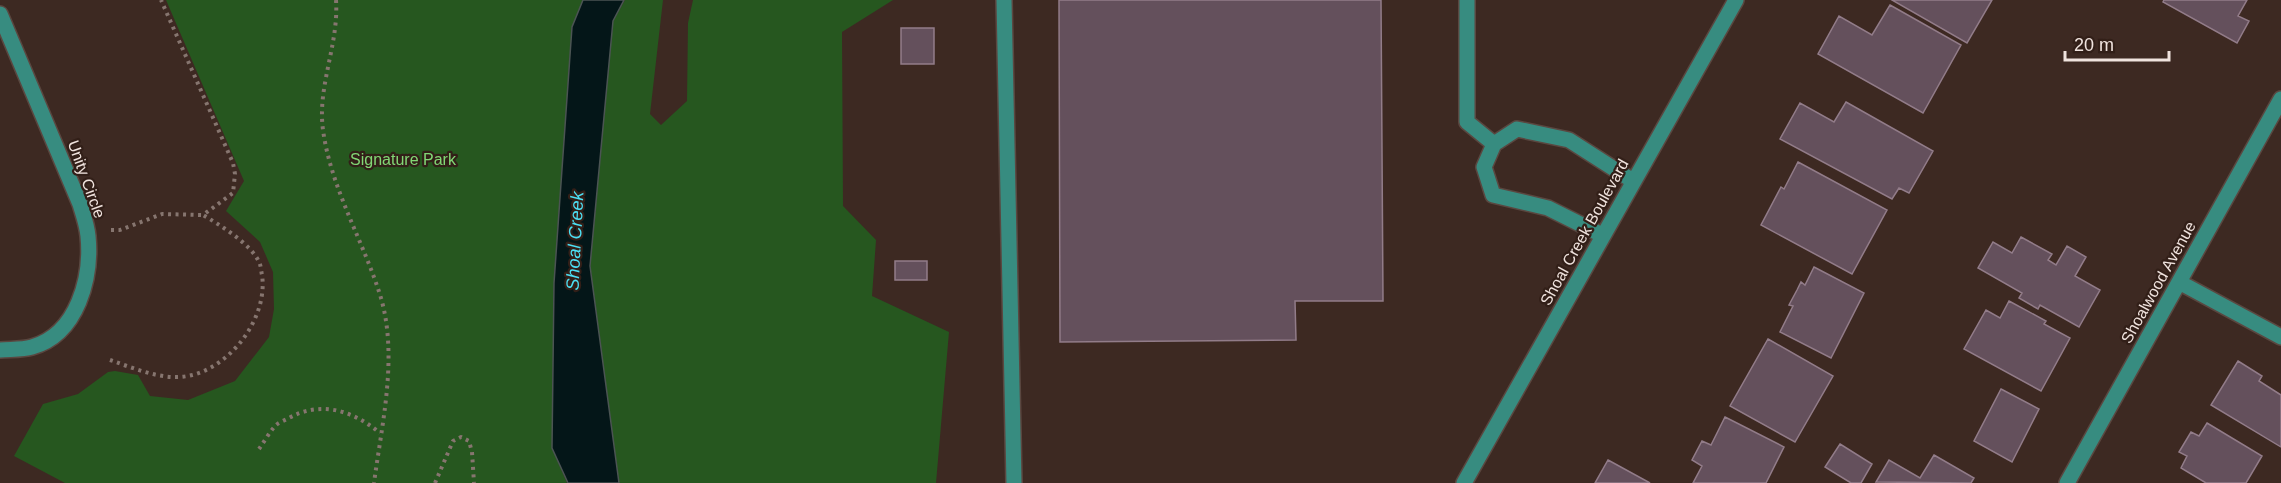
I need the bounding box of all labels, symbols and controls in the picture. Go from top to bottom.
scale bar [2065,24,2168,62]
text: 20 m [2074,35,2114,55]
street label: Unity Circle [65,138,109,221]
park label: Signature Park [350,151,457,168]
street label: Shoal Creek Boulevard [1537,156,1632,308]
water label: Shoal Creek [562,190,588,291]
street label: Shoalwood Avenue [2118,218,2199,346]

